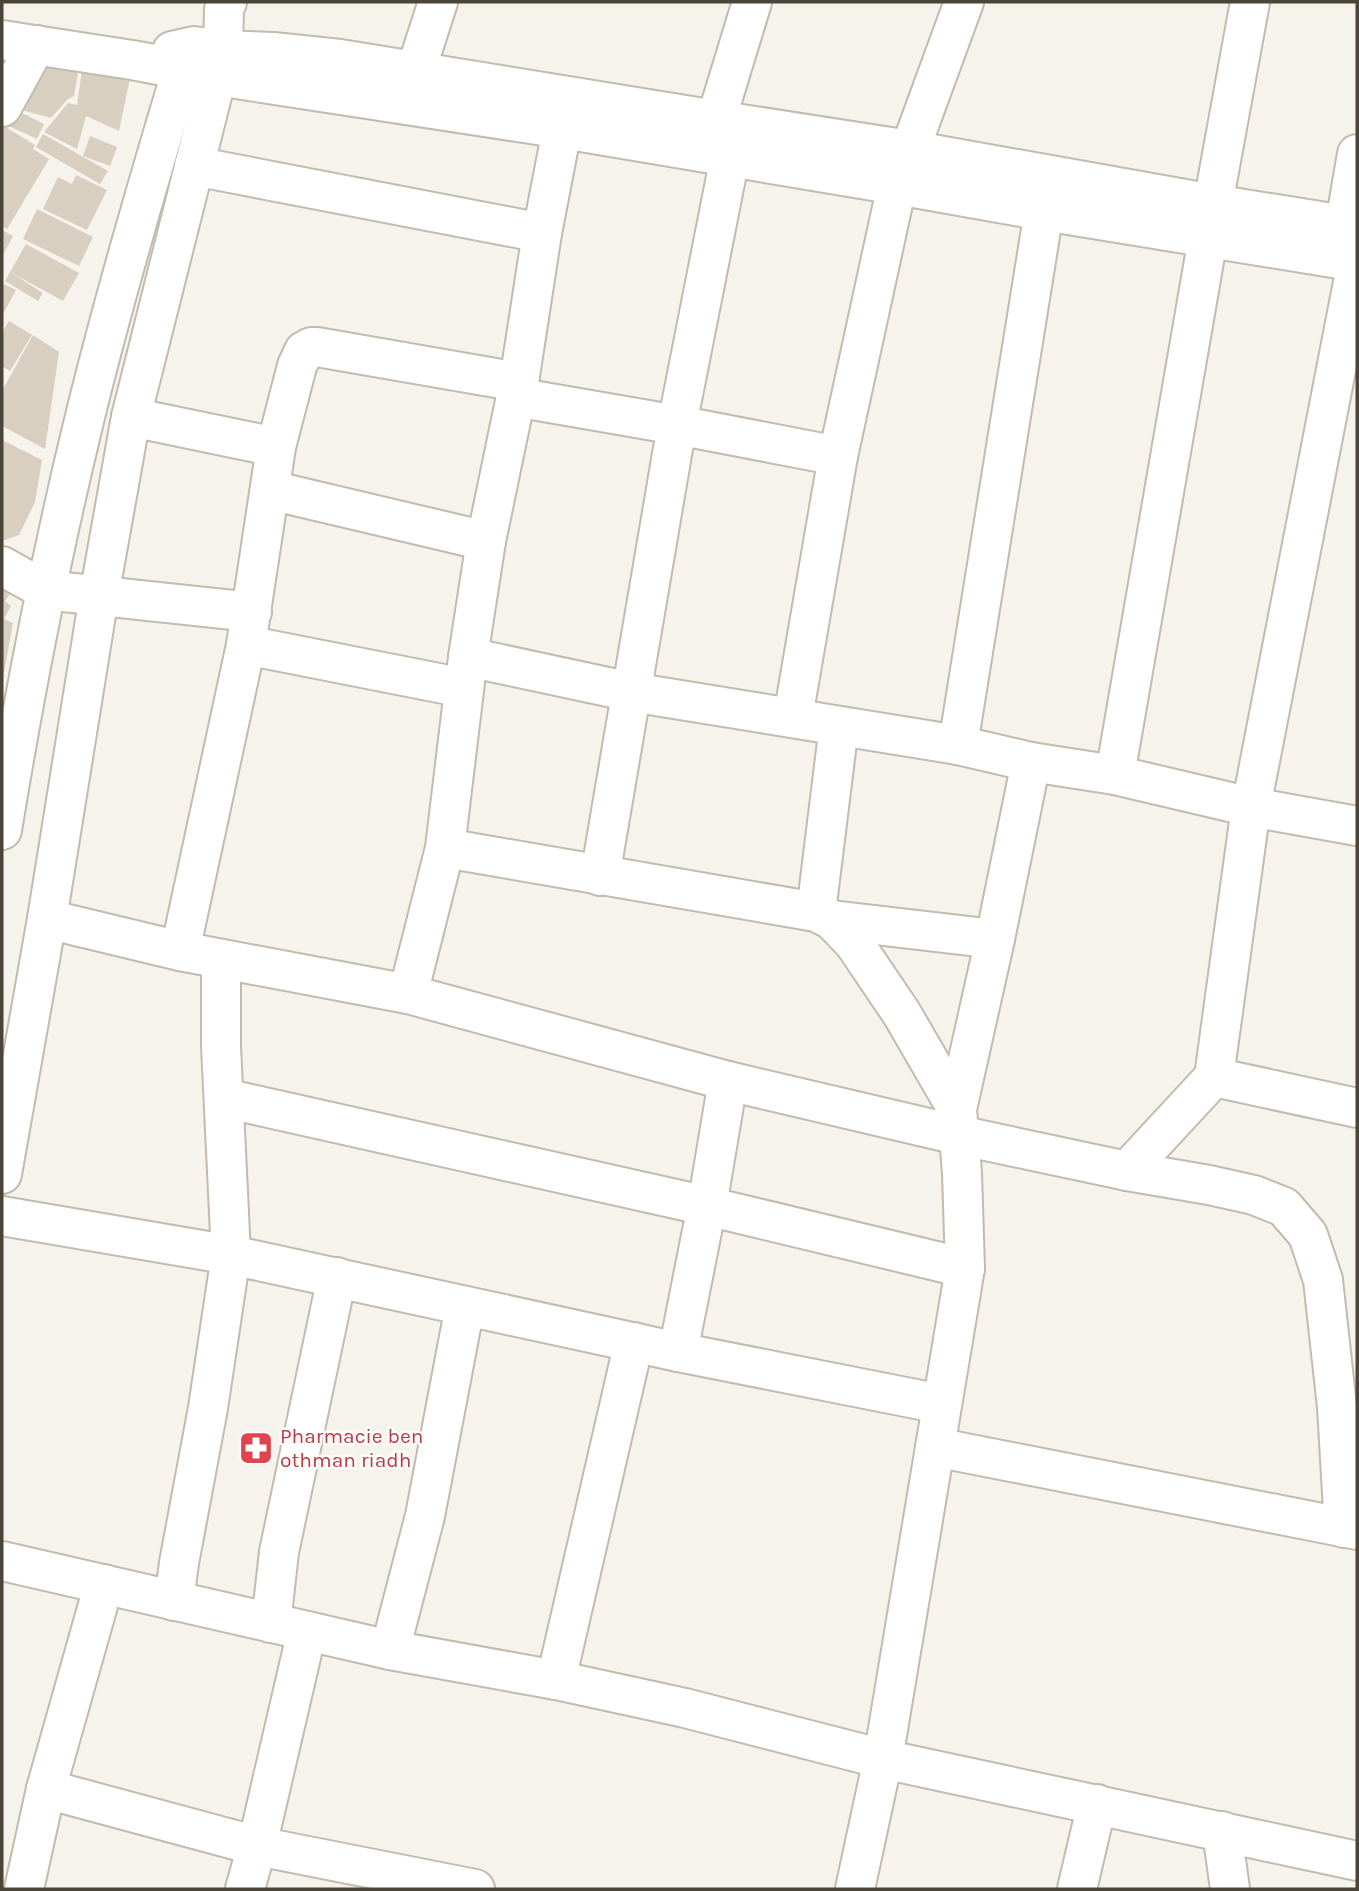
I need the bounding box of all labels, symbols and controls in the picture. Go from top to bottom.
place label: Pharmacie ben othman riadh [280,1424,423,1472]
pharmacy icon: Pharmacie ben othman riadh [237,1429,275,1467]

